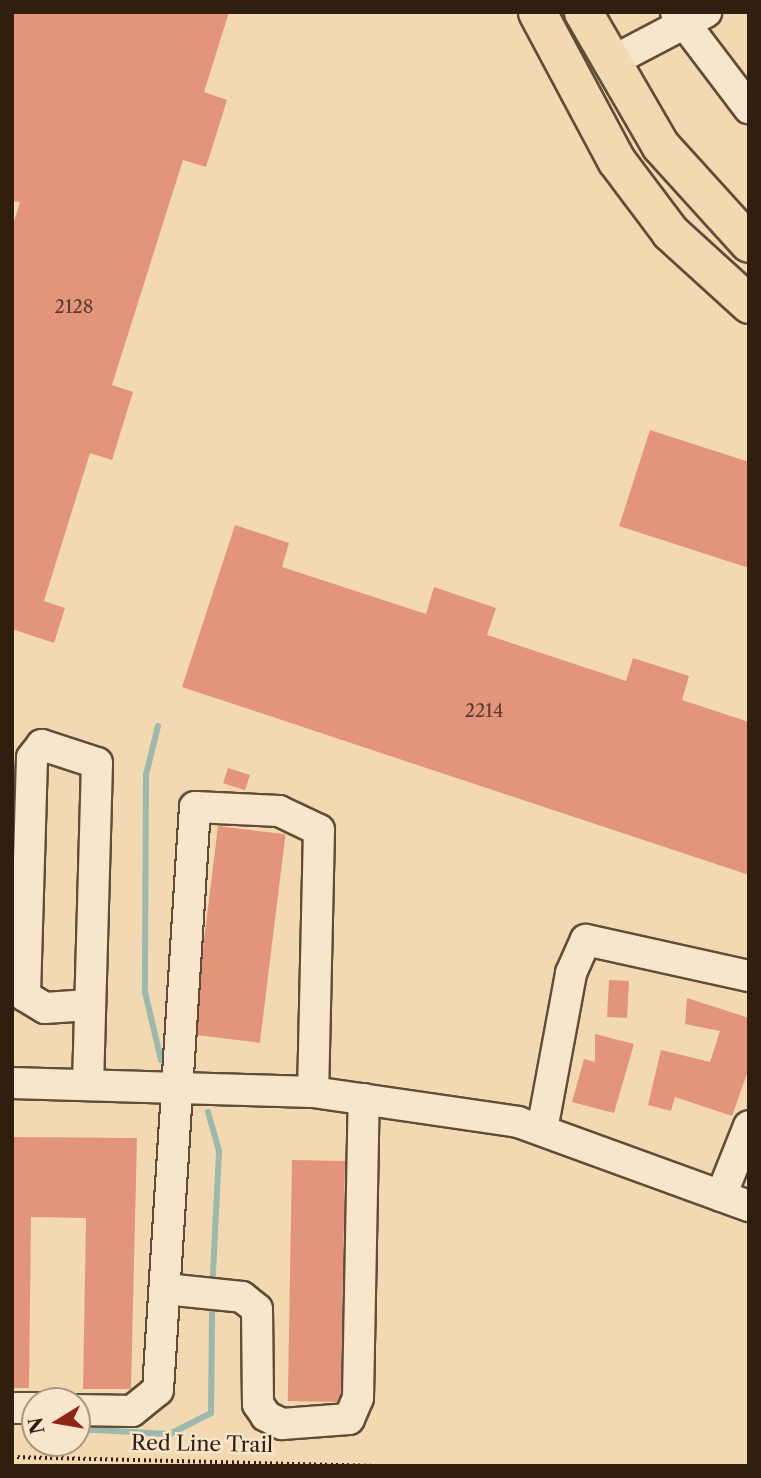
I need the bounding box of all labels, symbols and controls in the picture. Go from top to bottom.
house number: 2128 [55,296,93,318]
house number: 2214 [465,700,503,722]
north arrow [21,1387,91,1457]
text: N [24,1415,50,1436]
street label: Red Line Trail [130,1430,274,1458]

